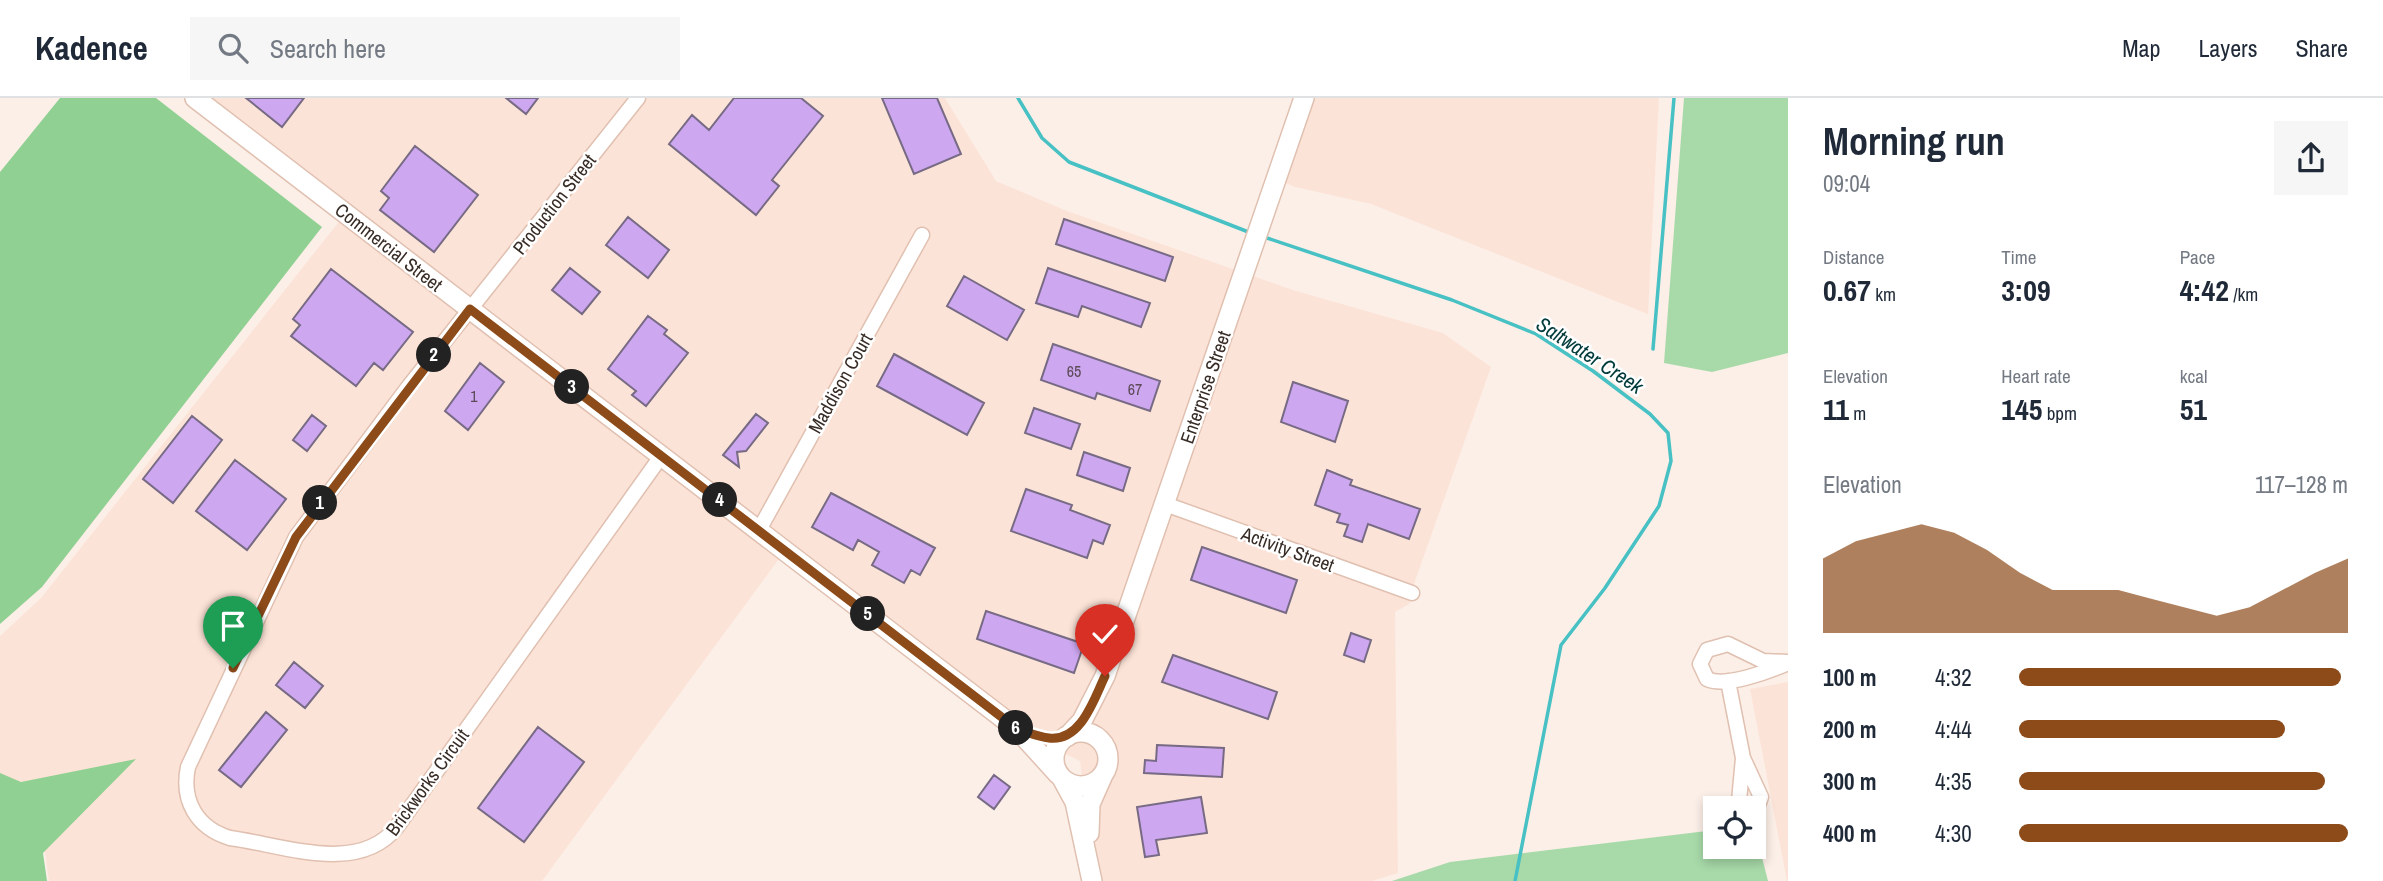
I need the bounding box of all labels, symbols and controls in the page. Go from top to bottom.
search box [190,17,680,80]
text: Kadence [35,26,148,70]
icon: search [214,29,252,67]
text: Search here [270,31,386,66]
text: Map [2122,32,2160,64]
text: Layers [2198,32,2257,64]
text: Share [2295,32,2348,64]
text: Morning run [1823,116,2005,167]
button: share [2274,121,2348,195]
street label: Production Street [506,148,602,260]
text: 09:04 [1823,168,1870,199]
street label: Commercial Street [330,197,449,298]
text: Distance [1823,244,1884,270]
text: Time [2001,244,2036,270]
text: Pace [2180,244,2215,270]
text: 0.67 [1823,270,1871,310]
text: 3:09 [2001,270,2051,310]
text: 4:42 [2180,270,2229,310]
text: km [1871,281,1896,307]
text: /km [2229,281,2258,307]
water label: Saltwater Creek [1531,309,1650,401]
street label: Enterprise Street [1174,326,1237,447]
street label: Maddison Court [802,328,879,438]
pin: 2 [416,338,452,372]
text: 2 [429,341,438,367]
house number: 65 [1067,360,1081,382]
text: Elevation [1823,363,1888,389]
text: Heart rate [2001,363,2071,389]
text: kcal [2180,363,2207,389]
pin: 3 [554,370,590,404]
text: 3 [567,373,576,399]
house number: 67 [1128,378,1142,400]
house number: 1 [470,385,478,407]
text: 11 [1823,389,1849,429]
text: 145 [2001,389,2042,429]
text: 51 [2180,389,2207,429]
text: m [1849,400,1866,426]
text: bpm [2042,400,2077,426]
text: Elevation [1823,469,1902,500]
text: 117–128 m [2255,469,2348,500]
pin: 4 [702,482,738,518]
pin: 1 [302,486,338,520]
text: 4 [715,486,724,512]
text: 1 [315,489,324,515]
street label: Activity Street [1237,520,1339,578]
pin [203,596,263,668]
pin: 5 [850,596,886,632]
text: 5 [863,600,872,626]
pin [1075,604,1135,676]
icon: arrive [214,607,252,645]
icon: check [1086,615,1124,653]
text: 100 m [1823,662,1876,693]
text: 4:32 [1935,662,1972,693]
pin: 6 [998,710,1034,746]
text: 6 [1011,714,1020,740]
text: 200 m [1823,714,1876,745]
text: 4:44 [1935,714,1972,745]
street label: Brickworks Circuit [379,723,475,841]
text: 300 m [1823,766,1876,797]
text: 4:35 [1935,766,1972,797]
map controls [1703,796,1766,859]
button: locate [1703,796,1766,859]
text: 400 m [1823,818,1876,849]
text: 4:30 [1935,818,1972,849]

